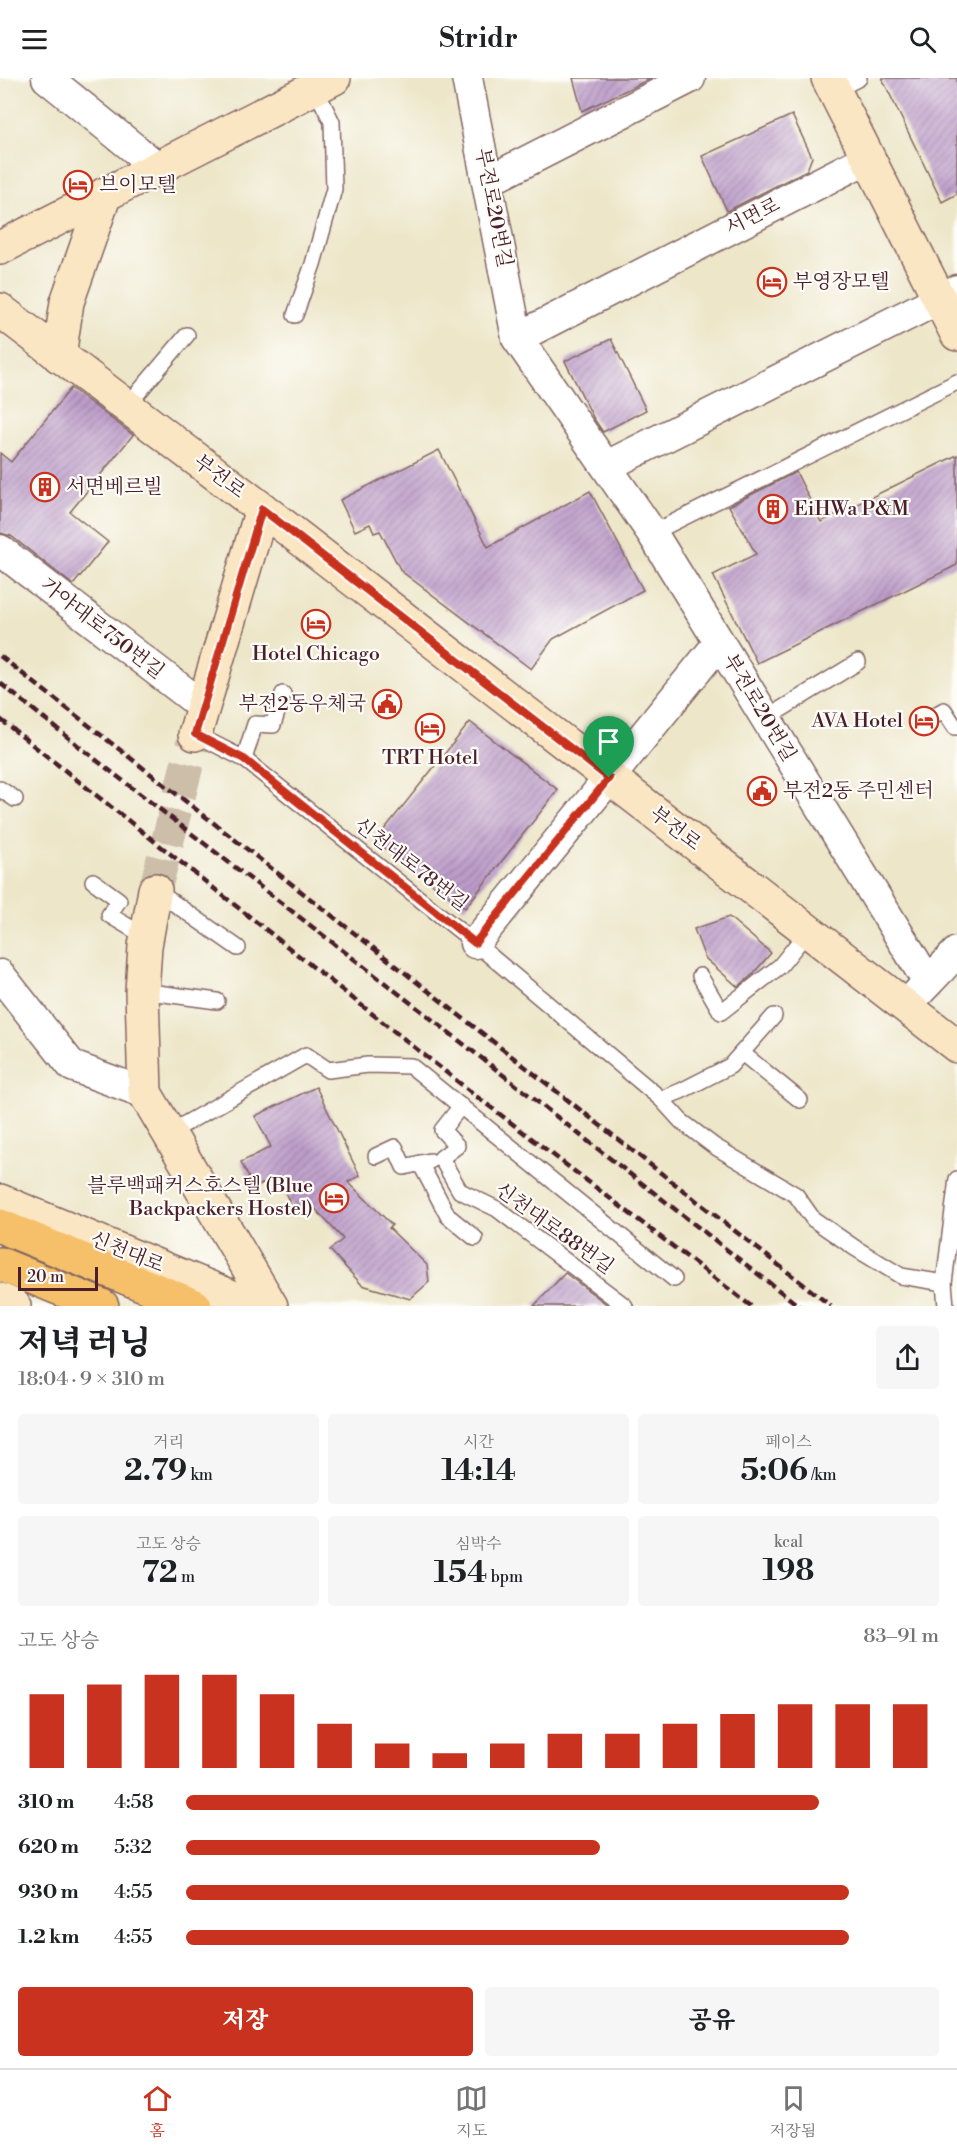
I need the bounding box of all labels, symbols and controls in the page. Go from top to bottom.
text: Stridr [439,22,518,56]
icon: menu [18,23,51,56]
icon: search [906,23,939,56]
street label: 부전로20번길 [469,146,517,270]
hotel icon: 브이모텔 [62,169,94,201]
place label: 브이모텔 [99,173,176,198]
street label: 서면로 [721,193,785,241]
hotel icon: 부영장모텔 [756,266,788,298]
place label: 부영장모텔 [793,270,890,295]
street label: 부전로 [188,450,250,504]
building icon: 서면베르빌 [29,471,61,503]
place label: 서면베르빌 [66,475,163,500]
building icon: EiHWa P&M [757,493,789,525]
place label: EiHWa P&M [794,497,909,522]
street label: 가야대로750번길 [35,573,169,685]
hotel icon: Hotel Chicago [300,608,332,640]
place label: Hotel Chicago [252,642,380,667]
street label: 부전로20번길 [717,650,801,766]
public building icon: 부전2동우체국 [371,688,403,720]
place label: 부전2동우체국 [239,692,366,717]
hotel icon: AVA Hotel [908,705,940,737]
place label: AVA Hotel [811,709,903,734]
hotel icon: TRT Hotel [414,712,446,744]
pin [583,716,634,778]
icon: arrive [592,725,625,758]
place label: TRT Hotel [382,746,478,771]
public building icon: 부전2동 주민센터 [746,775,778,807]
place label: 부전2동 주민센터 [783,779,934,804]
street label: 부전로 [644,801,706,857]
street label: 신천대로78번길 [349,813,473,917]
place label: 블루백패커스호스텔 (Blue Backpackers Hostel) [87,1174,313,1222]
street label: 신천대로88번길 [490,1178,618,1280]
hotel icon: 블루백패커스호스텔 (Blue Backpackers Hostel) [318,1182,350,1214]
street label: 신천대로 [86,1227,168,1279]
scale bar [18,1264,98,1292]
text: 20 m [27,1267,64,1287]
text: 저녁 러닝 [18,1324,151,1365]
button: share [876,1326,939,1389]
text: 18:04 · 9 × 310 m [18,1367,165,1392]
text: 거리 [153,1432,184,1452]
text: 시간 [463,1432,494,1452]
text: 페이스 [765,1432,812,1452]
text: 2.79 [124,1452,187,1490]
text: 14:14 [441,1452,516,1490]
text: 5:06 [740,1452,808,1490]
text: km [187,1465,213,1485]
text: /km [808,1465,837,1485]
text: kcal [774,1532,803,1552]
text: 고도 상승 [136,1534,201,1554]
text: 심박수 [455,1534,502,1554]
text: 198 [763,1552,814,1590]
text: 72 [142,1554,178,1592]
text: 154 [434,1554,487,1592]
text: m [178,1567,195,1587]
text: bpm [487,1567,523,1587]
text: 83–91 m [863,1624,939,1649]
text: 고도 상승 [18,1629,99,1654]
text: 310 m [18,1790,74,1815]
text: 4:58 [114,1790,154,1815]
text: 620 m [18,1835,79,1860]
text: 5:32 [114,1835,152,1860]
text: 930 m [18,1880,79,1905]
text: 4:55 [114,1880,152,1905]
text: 1.2 km [18,1925,80,1950]
text: 4:55 [114,1925,152,1950]
button: 저장 [18,1987,473,2056]
button: 공유 [485,1987,939,2056]
tab: 홈 [141,2082,174,2141]
tab: 지도 [455,2082,488,2141]
tab: 저장됨 [770,2082,816,2141]

